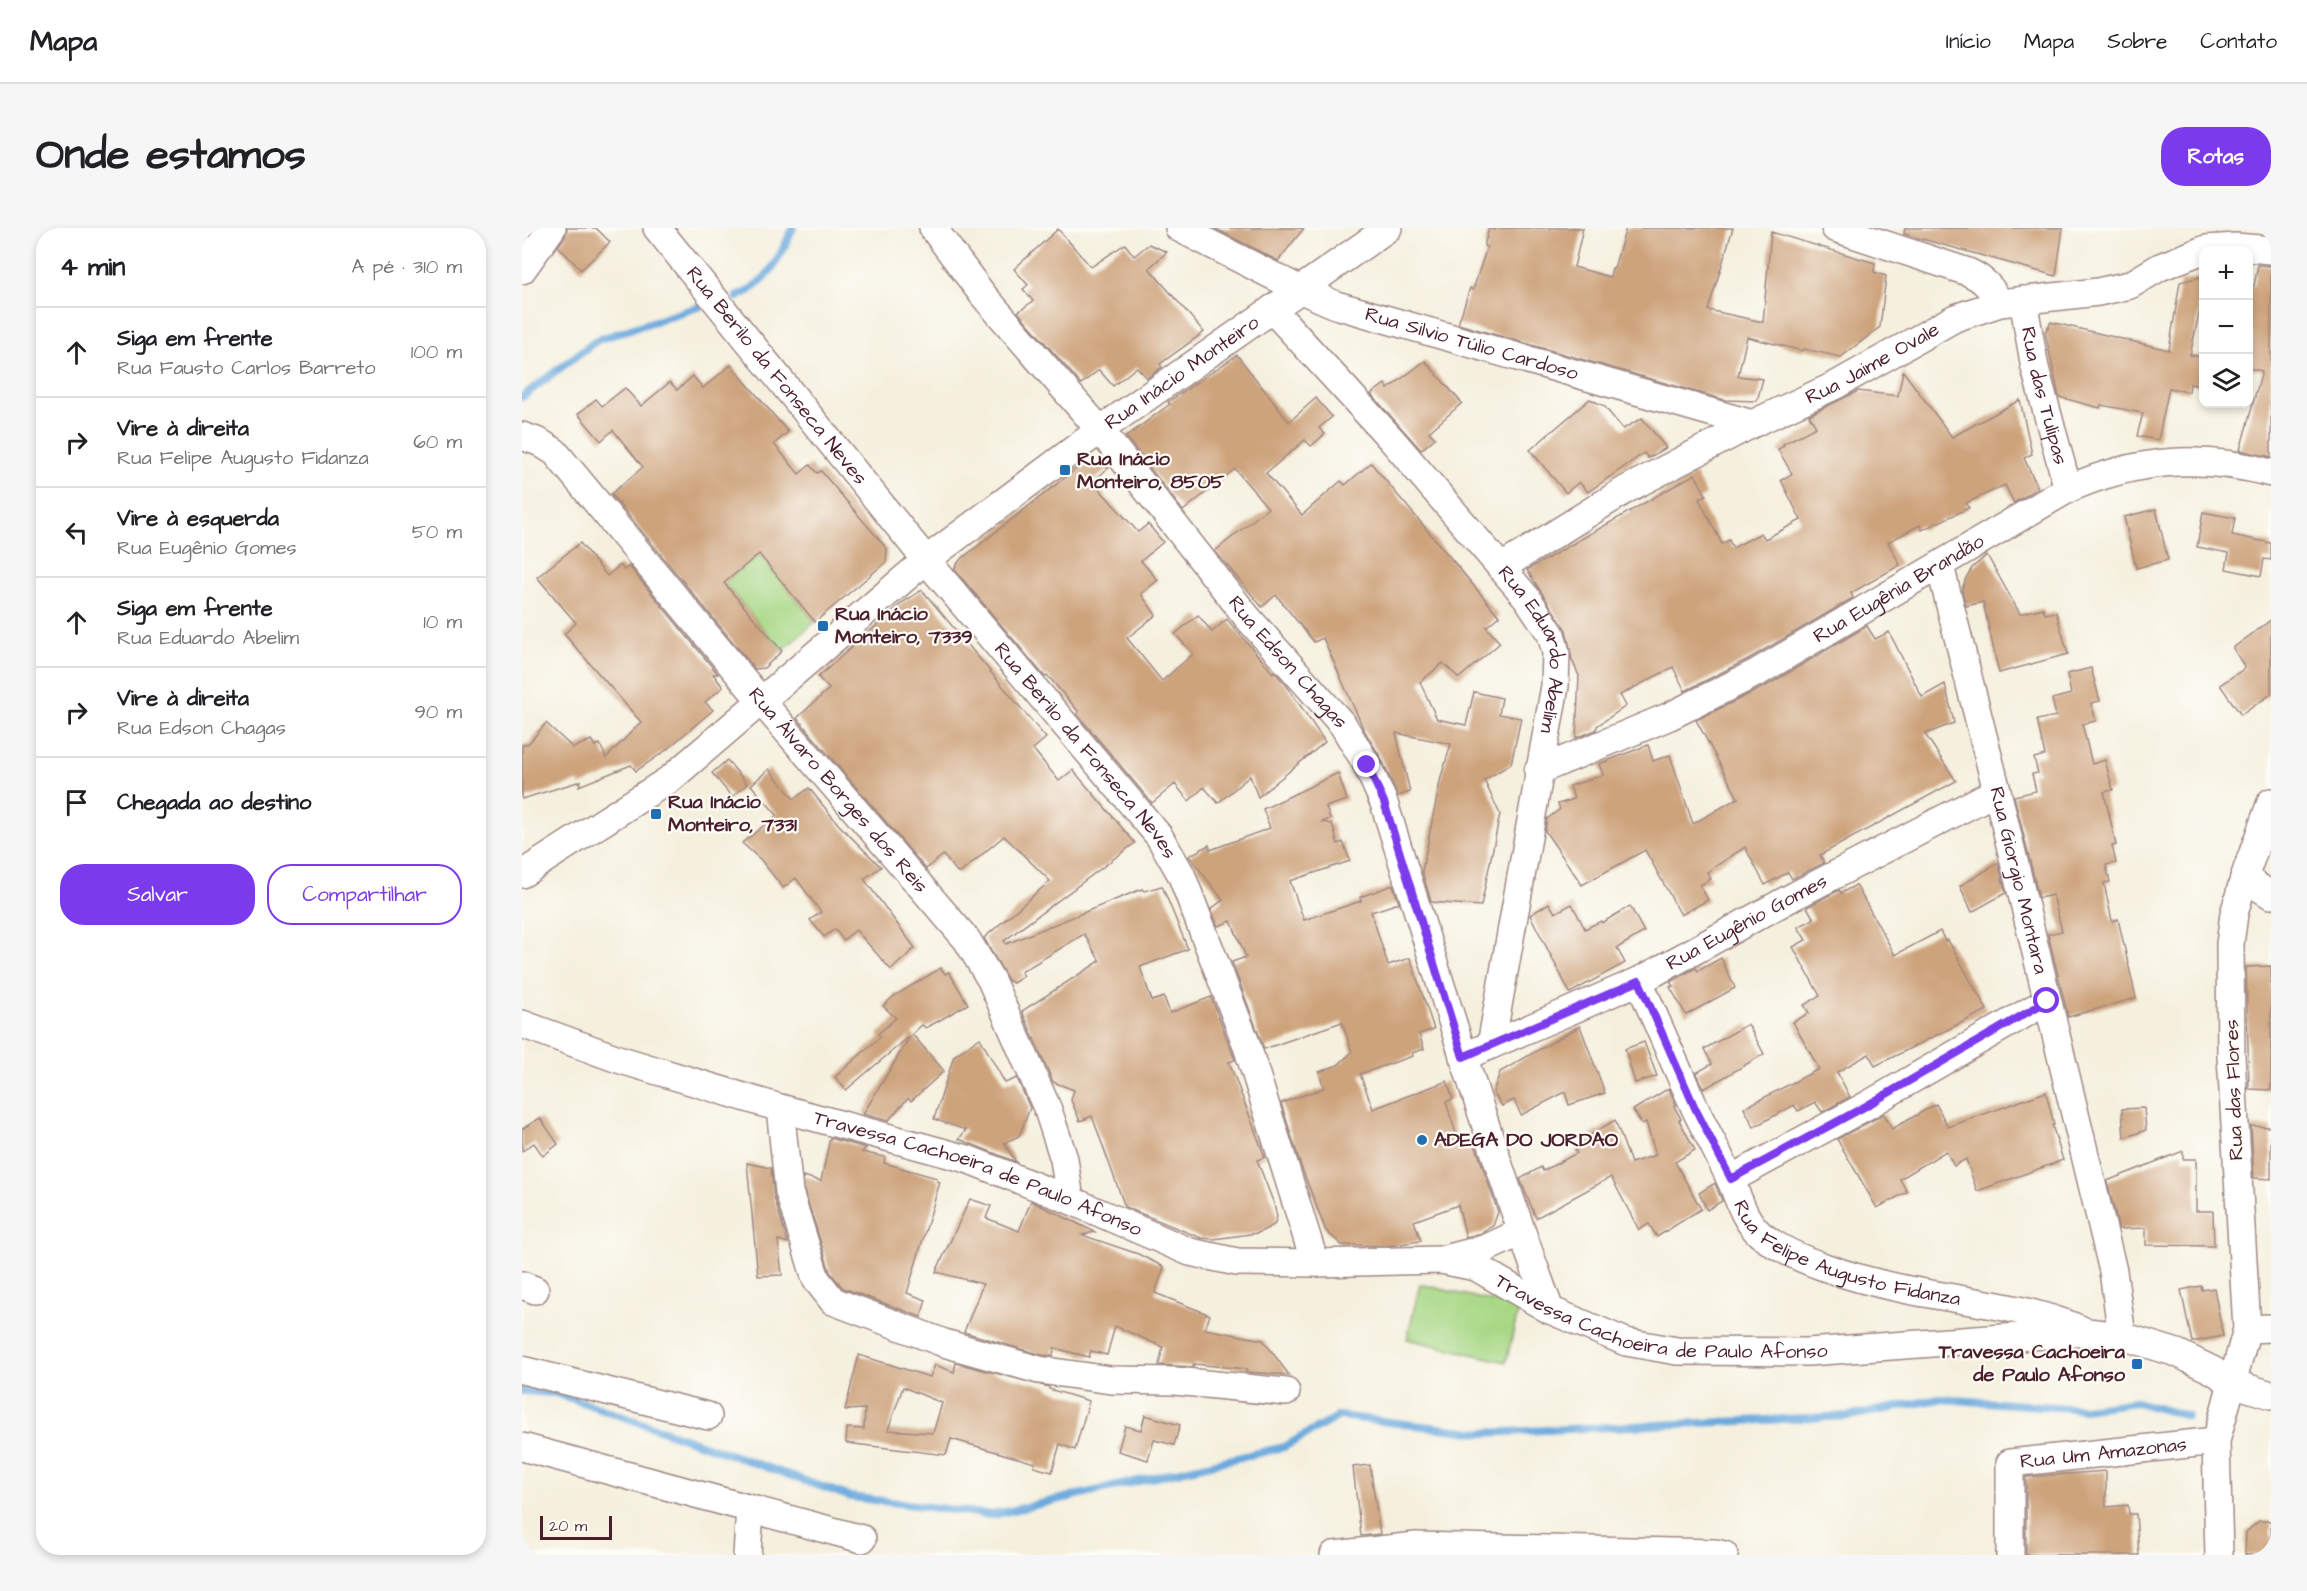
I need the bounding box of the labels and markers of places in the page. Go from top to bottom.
place label: Rua Inácio Monteiro, 8505 [1077,445,1225,496]
marker: Rua Inácio Monteiro, 8505 [1058,463,1072,477]
place label: Rua Inácio Monteiro, 7339 [835,600,973,651]
marker: Rua Inácio Monteiro, 7339 [816,619,830,633]
place label: Rua Inácio Monteiro, 7331 [668,788,797,839]
marker: Rua Inácio Monteiro, 7331 [649,807,663,821]
place label: ADEGA DO JORDAO [1434,1126,1619,1154]
marker: ADEGA DO JORDAO [1415,1133,1429,1147]
place label: Travessa Cachoeira de Paulo Afonso [1938,1338,2126,1389]
marker: Travessa Cachoeira de Paulo Afonso [2130,1357,2144,1371]

